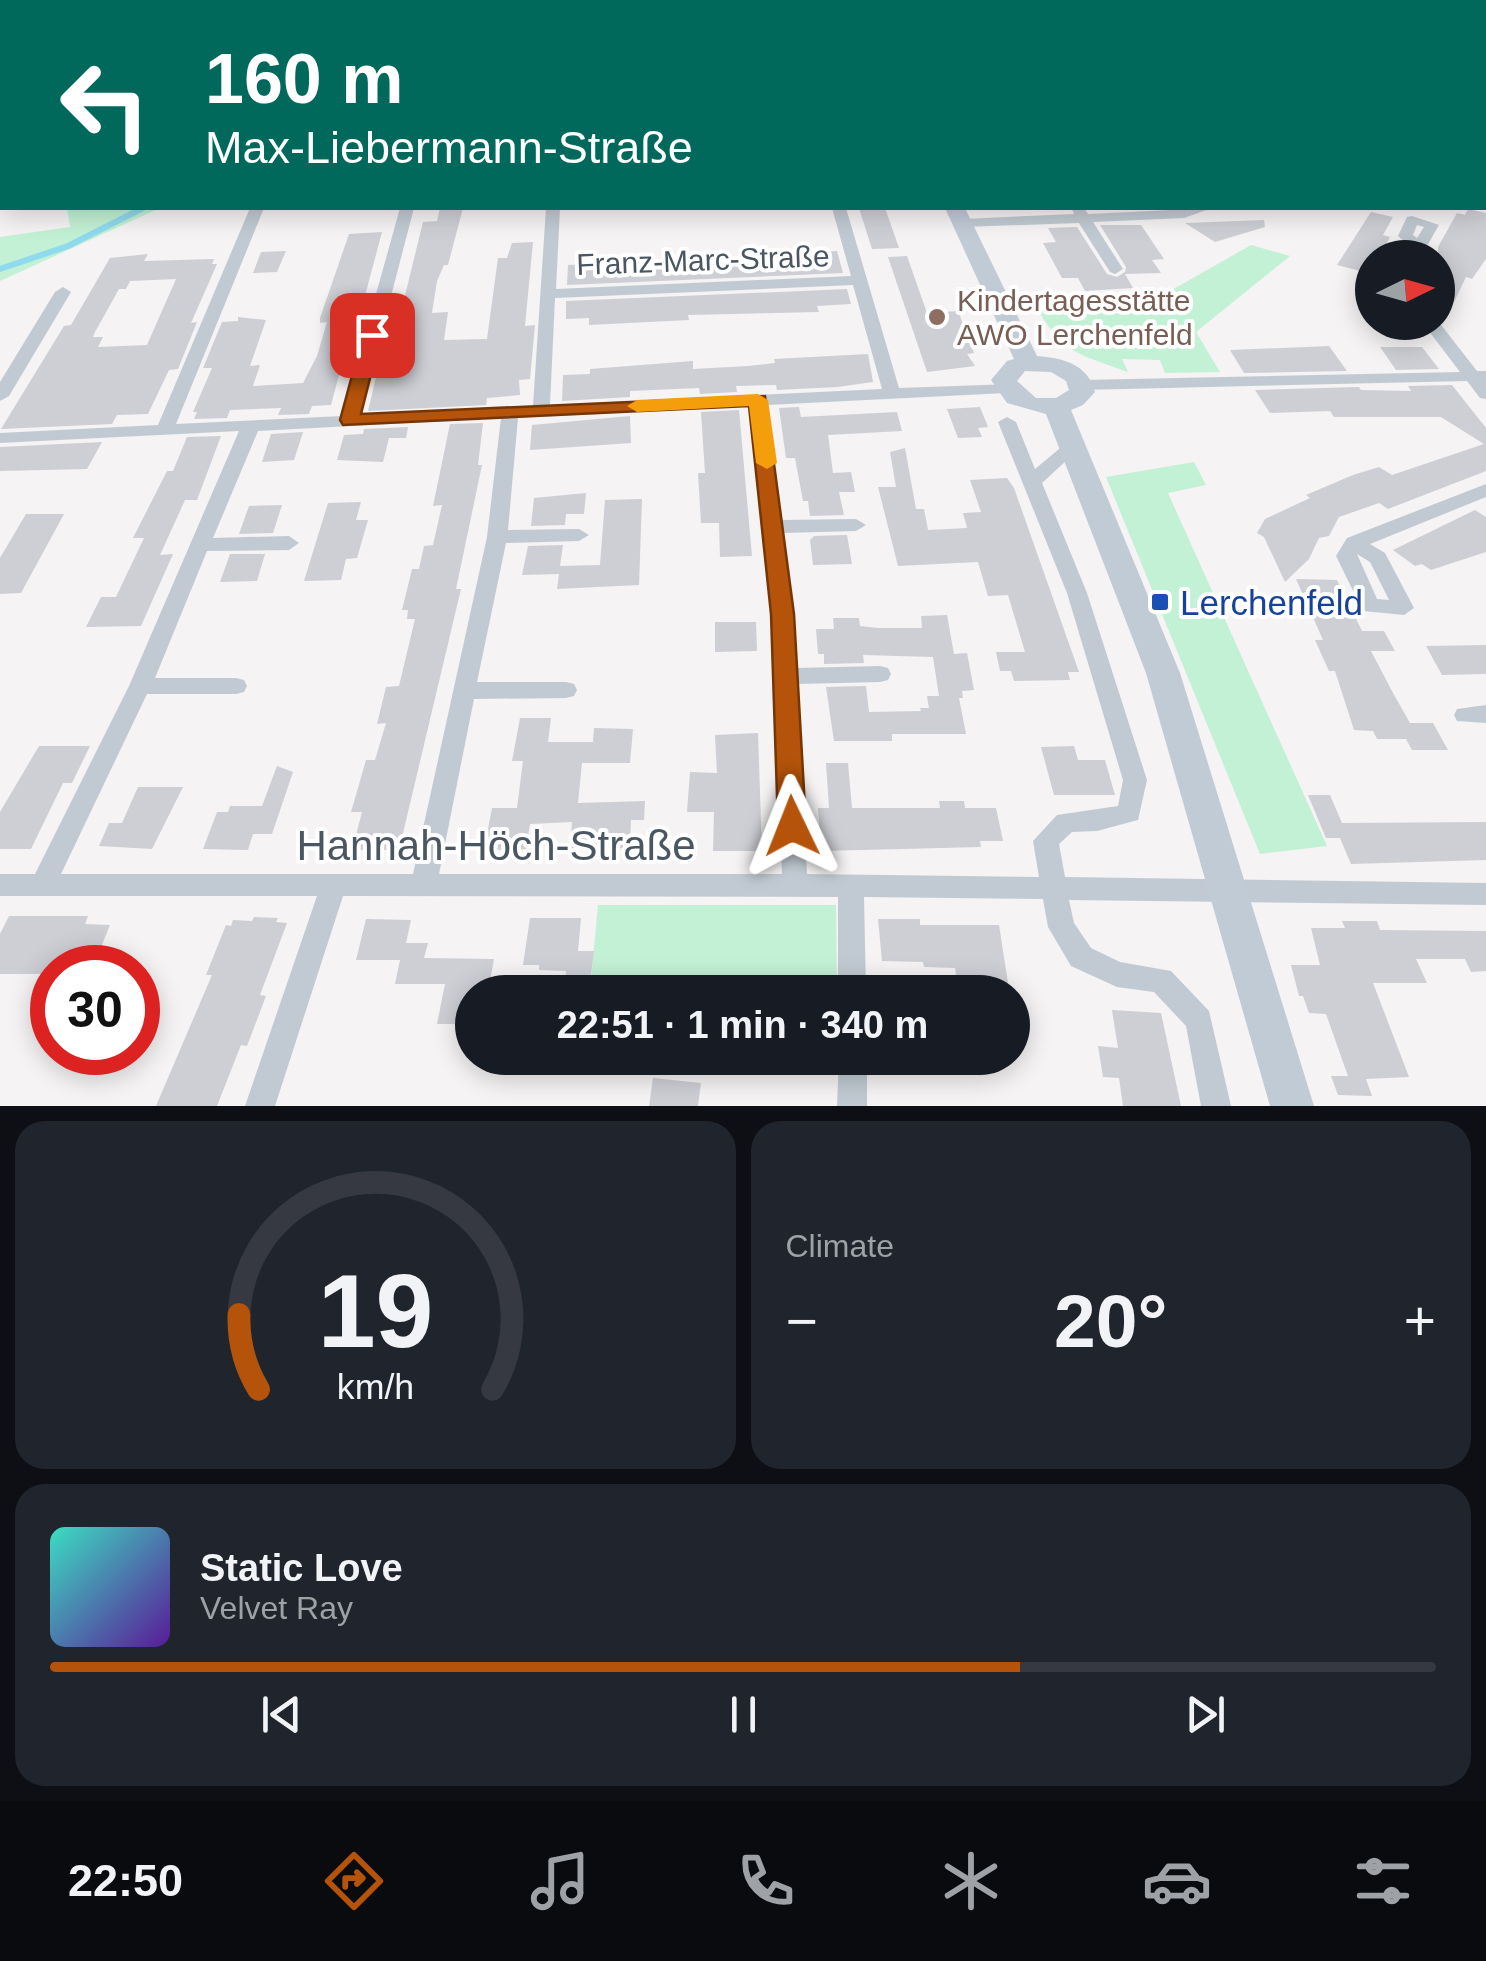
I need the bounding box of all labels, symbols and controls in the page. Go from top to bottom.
icon: left [40,40,170,170]
text: 160 m [205,40,403,118]
text: Max-Liebermann-Straße [205,122,693,173]
street label: Franz-Marc-Straße [576,239,830,281]
north arrow [1355,240,1455,340]
map controls [1355,240,1455,340]
place label: Kindertagesstätte AWO Lerchenfeld [957,284,1193,351]
pin [330,293,415,378]
marker: Kindertagesstätte AWO Lerchenfeld [926,306,948,328]
icon: arrive [345,308,400,363]
place label: Lerchenfeld [1180,583,1363,622]
marker: Lerchenfeld [1149,591,1171,613]
position arrow [740,774,844,878]
street label: Hannah-Höch-Straße [296,822,696,869]
speed limit sign: 30 [30,945,160,1075]
text: 22:51 · 1 min · 340 m [557,1004,928,1046]
text: Climate [786,1228,894,1264]
text: 19 [317,1253,433,1369]
text: 20° [1054,1279,1167,1363]
text: − [786,1290,818,1352]
text: + [1404,1290,1436,1352]
text: km/h [337,1367,414,1407]
text: Static Love [200,1547,403,1589]
text: Velvet Ray [200,1590,353,1626]
icon: previous [254,1687,309,1742]
icon: pause [716,1687,771,1742]
icon: next [1178,1687,1233,1742]
icon: directions [319,1846,389,1916]
icon: music [525,1846,595,1916]
icon: phone [731,1846,801,1916]
icon: climate [936,1846,1006,1916]
icon: car [1142,1846,1212,1916]
icon: filters [1348,1846,1418,1916]
text: 22:50 [68,1855,183,1906]

